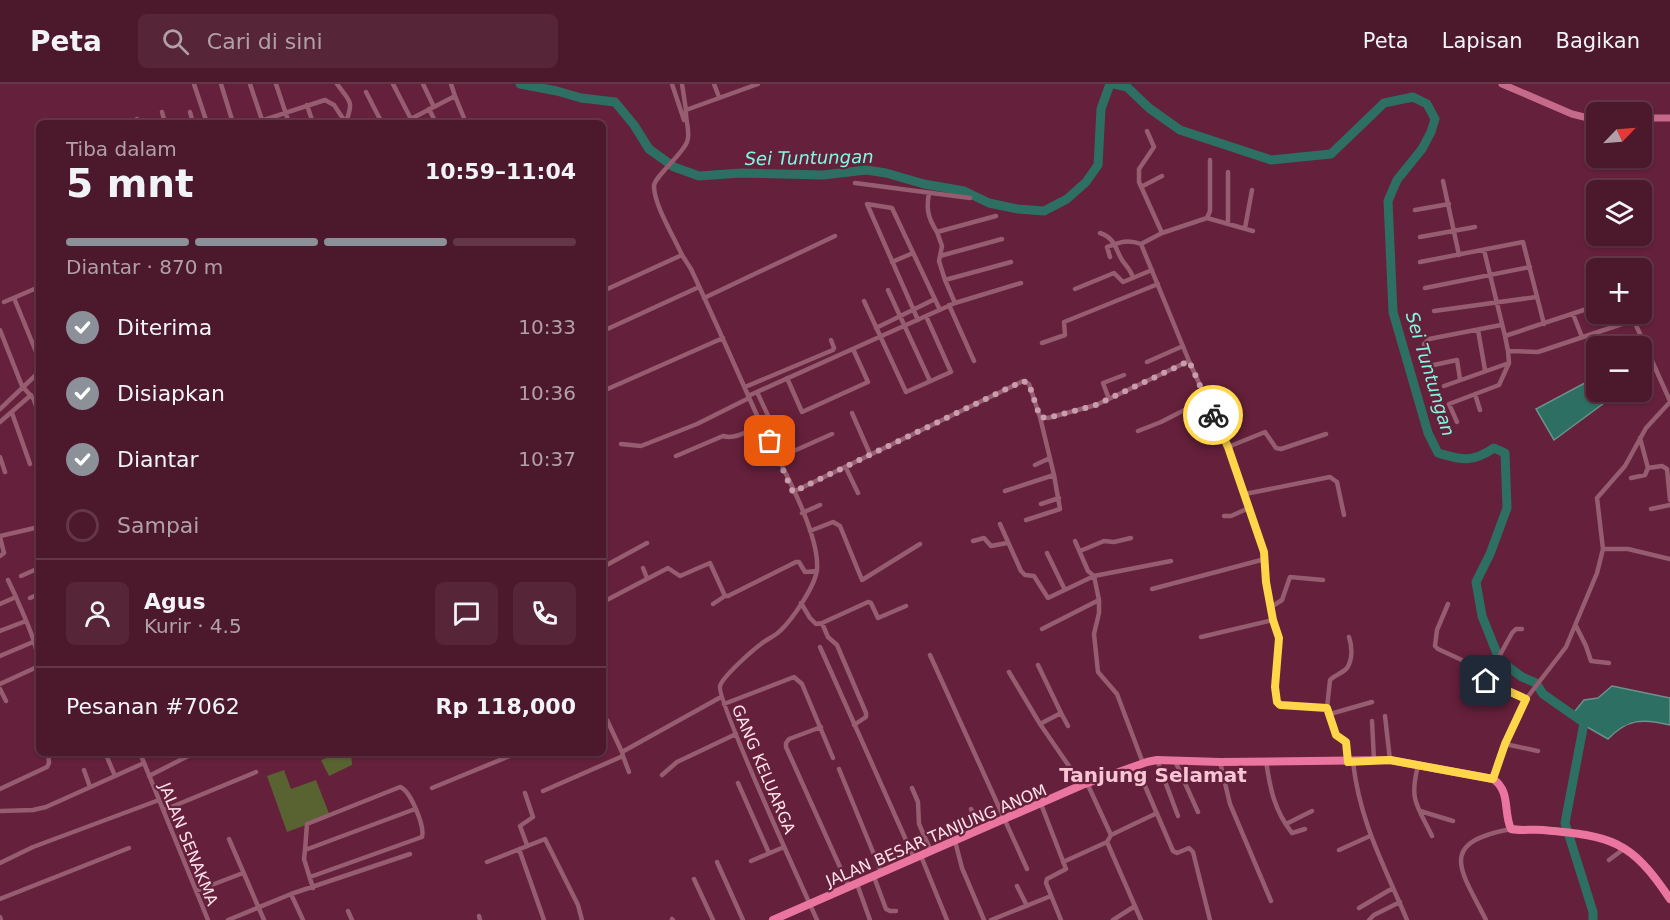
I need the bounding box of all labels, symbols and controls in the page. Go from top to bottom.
search box [138,14,558,68]
text: Peta [30,25,102,58]
icon: search [159,25,192,58]
text: Cari di sini [207,29,323,54]
text: Peta [1363,29,1409,53]
text: Lapisan [1442,29,1523,53]
text: Bagikan [1556,29,1640,53]
north arrow [1586,102,1652,168]
map controls [1586,102,1652,402]
text: Tiba dalam [66,137,177,161]
water label: Sei Tuntungan [744,146,874,169]
text: 10:59–11:04 [425,159,576,184]
text: 5 mnt [66,161,194,206]
button: layers [1586,180,1652,246]
text: Diantar · 870 m [66,255,223,279]
button: + [1586,258,1652,324]
water label: Sei Tuntungan [1402,309,1459,439]
icon: check [66,311,99,344]
text: Diterima [117,315,212,340]
text: 10:33 [518,315,576,339]
button: − [1586,336,1652,402]
icon: check [66,377,99,410]
text: Disiapkan [117,381,225,406]
text: 10:36 [518,381,576,405]
courier [1183,385,1243,445]
icon: bike [1197,399,1230,432]
pin [744,415,795,466]
icon: bag [753,424,786,457]
icon: check [66,443,99,476]
text: Diantar [117,447,199,472]
text: 10:37 [518,447,576,471]
text: Sampai [117,513,199,538]
button: person [66,582,129,645]
button: chat [435,582,498,645]
button: phone [513,582,576,645]
text: Agus [144,589,206,614]
text: Kurir · 4.5 [144,614,242,638]
pin [1460,655,1511,706]
icon: home [1469,664,1502,697]
text: Pesanan #7062 [66,694,240,719]
text: Rp 118,000 [435,694,576,719]
street label: GANG KELUARGA [728,702,799,837]
district label: Tanjung Selamat [1059,763,1247,787]
street label: JALAN SENAKMA [155,779,222,909]
street label: JALAN BESAR TANJUNG ANOM [822,780,1049,891]

